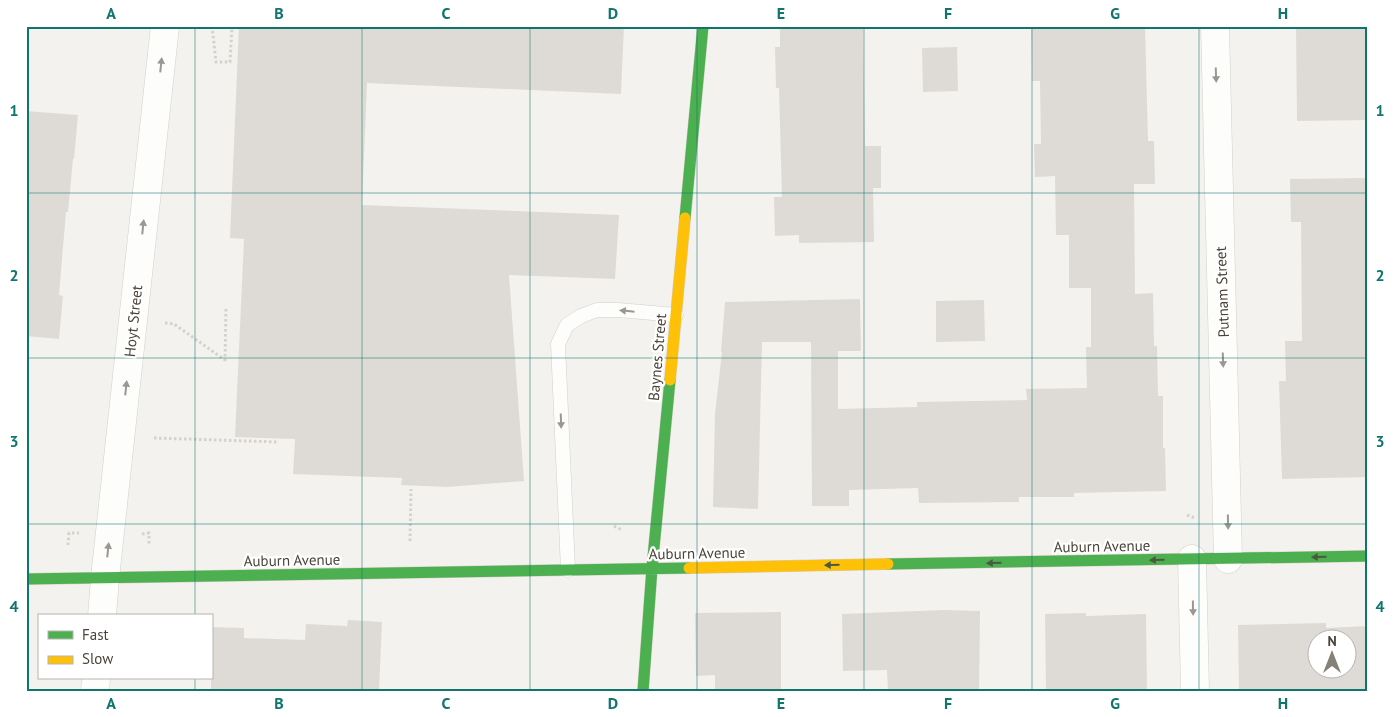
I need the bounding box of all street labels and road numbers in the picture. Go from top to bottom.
street label: Putnam Street [1211,246,1233,338]
street label: Hoyt Street [120,284,146,358]
street label: Baynes Street [644,313,670,401]
street label: Auburn Avenue [1053,536,1151,556]
street label: Auburn Avenue [648,543,746,563]
street label: Auburn Avenue [243,550,341,570]

